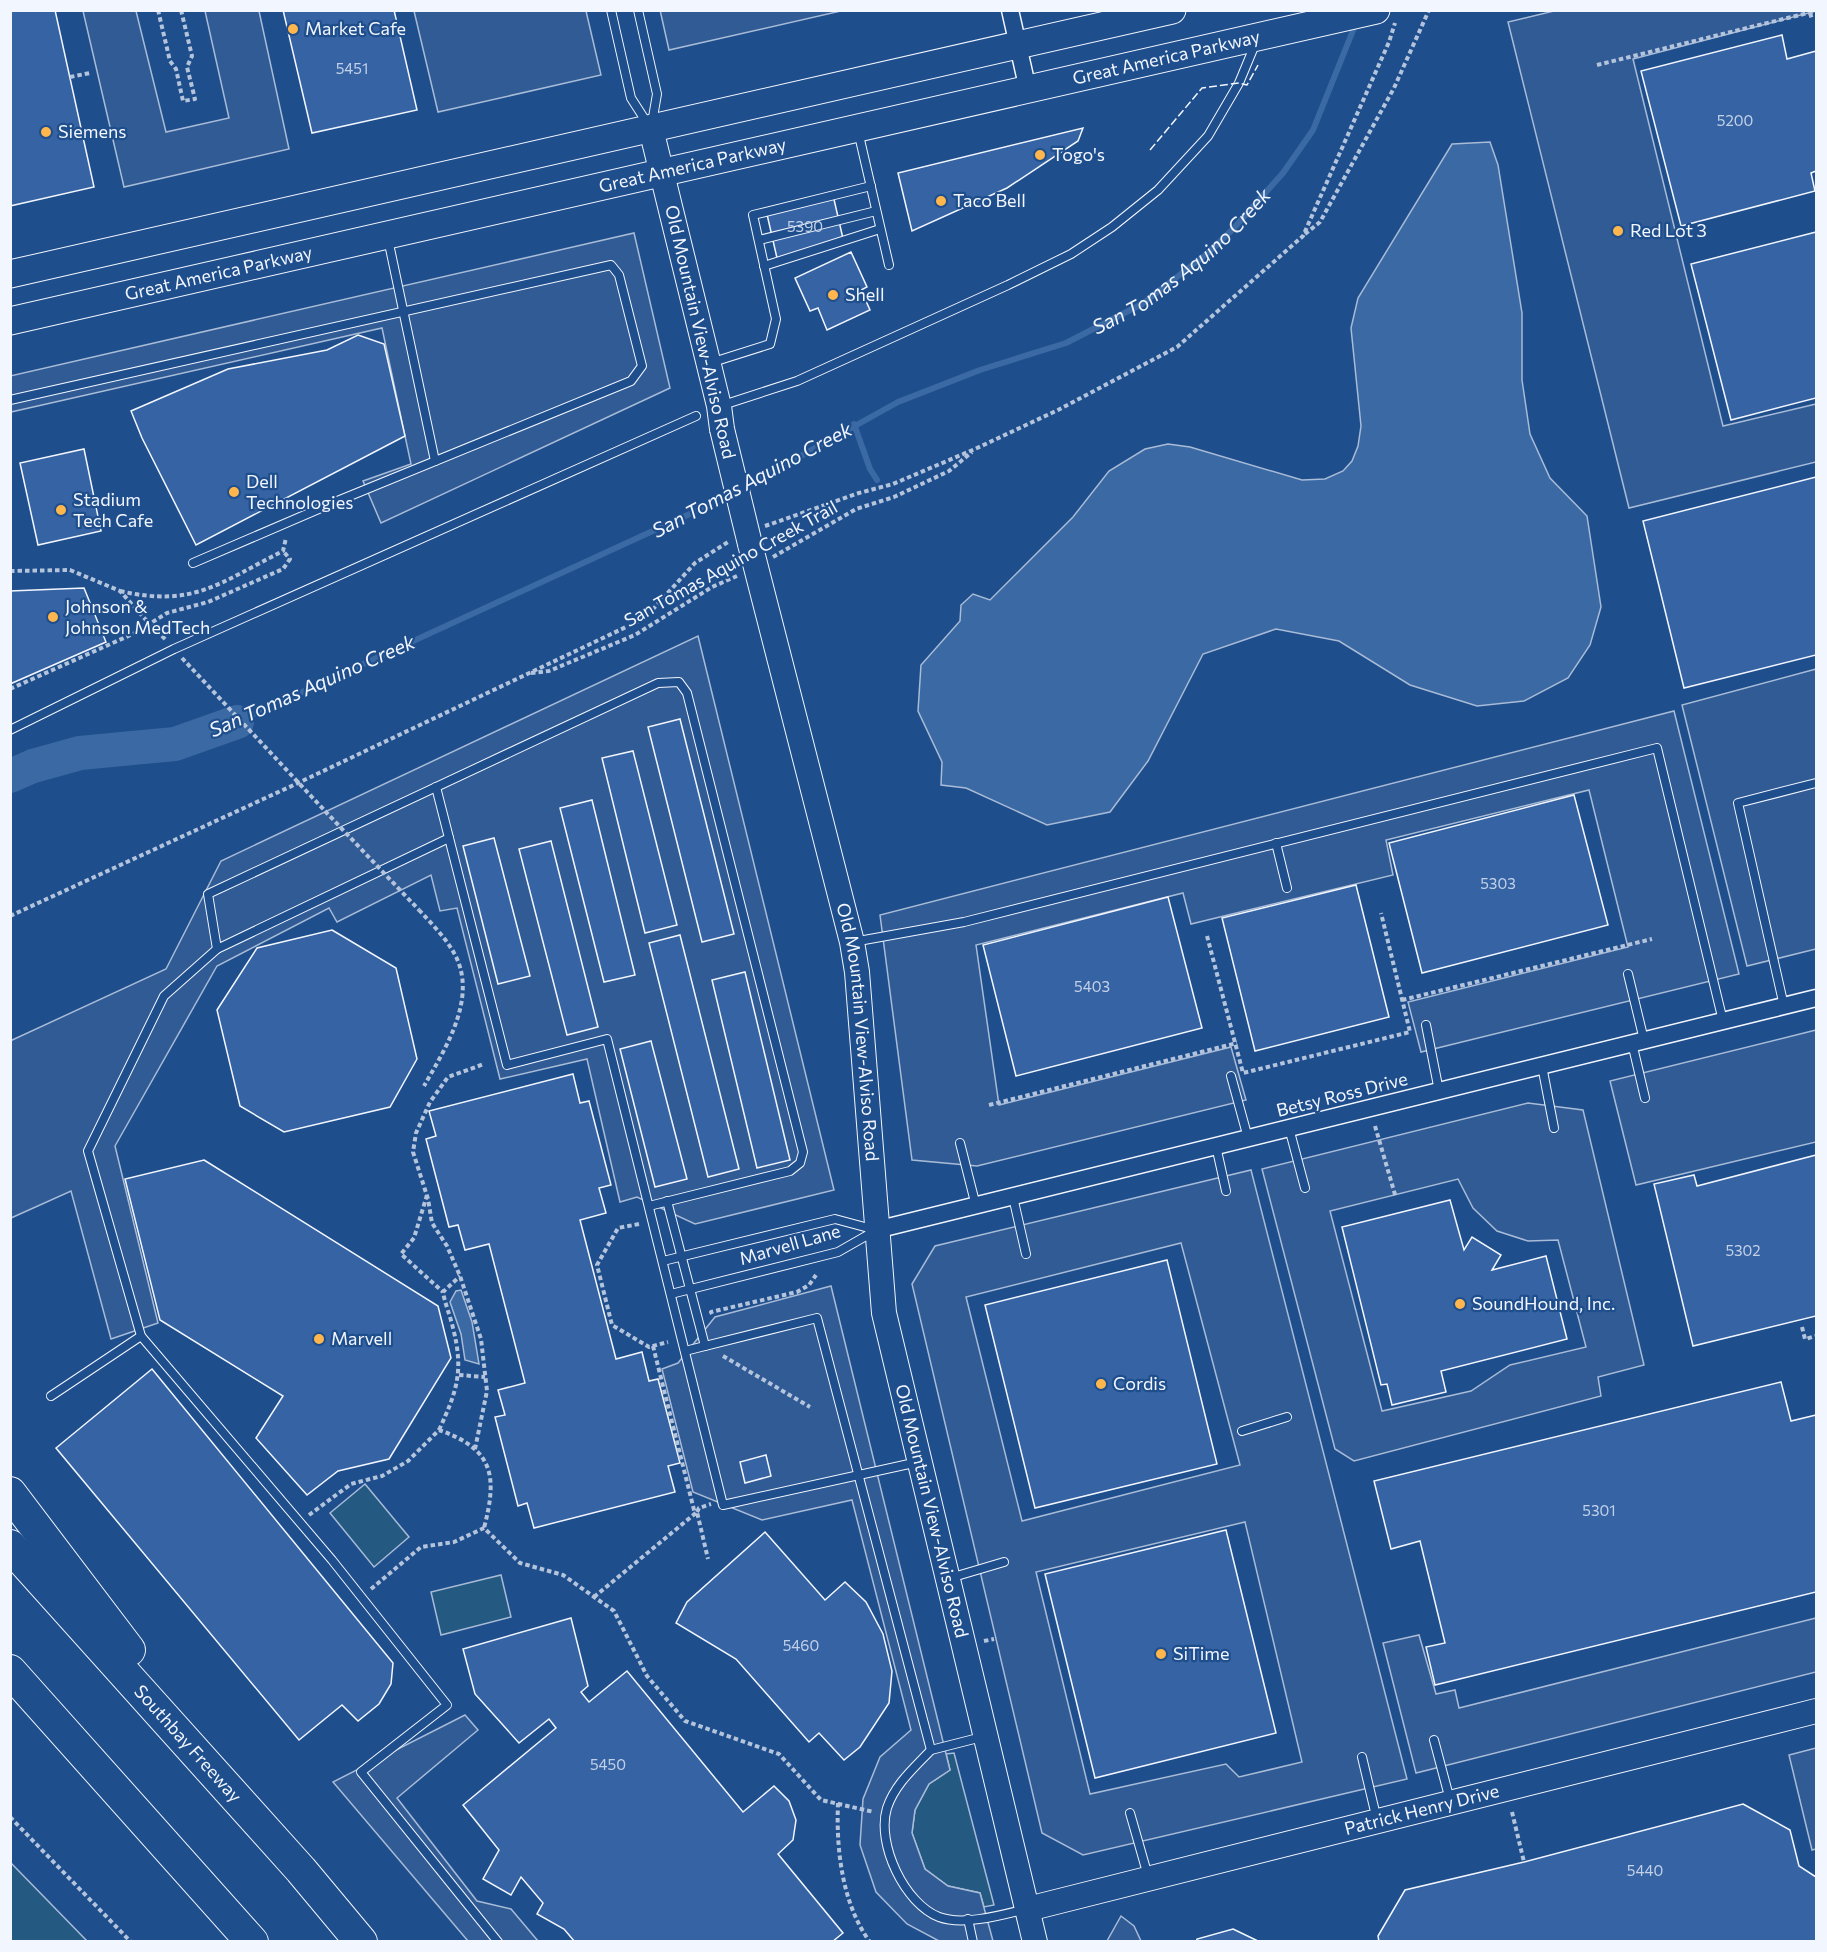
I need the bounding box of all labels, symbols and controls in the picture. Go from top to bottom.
place label: Market Cafe [305,17,406,39]
marker: Market Cafe [286,22,300,36]
street label: Great America Parkway [1070,25,1262,89]
house number: 5451 [336,59,368,77]
house number: 5200 [1717,111,1753,129]
place label: Siemens [58,120,126,142]
marker: Siemens [39,125,53,139]
street label: Great America Parkway [596,133,788,197]
place label: Togo's [1052,143,1105,165]
marker: Togo's [1033,148,1047,162]
water label: San Tomas Aquino Creek [1088,182,1276,339]
place label: Taco Bell [953,189,1026,211]
marker: Taco Bell [934,194,948,208]
street label: Old Mountain View-Alviso Road [661,203,741,461]
house number: 5390 [787,217,823,235]
place label: Red Lot 3 [1630,219,1707,241]
marker: Red Lot 3 [1611,224,1625,238]
street label: Great America Parkway [123,241,314,305]
place label: Shell [845,283,885,305]
marker: Shell [826,288,840,302]
water label: San Tomas Aquino Creek [647,416,857,542]
place label: Dell Technologies [246,470,353,513]
marker: Dell Technologies [227,485,241,499]
place label: Stadium Tech Cafe [73,488,153,531]
street label: San Tomas Aquino Creek Trail [620,495,841,631]
marker: Stadium Tech Cafe [54,503,68,517]
place label: Johnson & Johnson MedTech [65,595,210,638]
marker: Johnson & Johnson MedTech [46,610,60,624]
water label: San Tomas Aquino Creek [205,628,419,741]
house number: 5303 [1480,874,1516,892]
street label: Old Mountain View-Alviso Road [832,900,884,1162]
house number: 5403 [1074,977,1110,995]
street label: Betsy Ross Drive [1274,1067,1410,1121]
street label: Marvell Lane [737,1219,843,1269]
house number: 5302 [1725,1241,1761,1259]
place label: SoundHound, Inc. [1472,1292,1615,1314]
marker: SoundHound, Inc. [1453,1297,1467,1311]
place label: Marvell [331,1327,392,1349]
marker: Marvell [312,1332,326,1346]
place label: Cordis [1113,1372,1166,1394]
marker: Cordis [1094,1377,1108,1391]
street label: Old Mountain View-Alviso Road [891,1382,974,1640]
house number: 5301 [1582,1501,1616,1519]
house number: 5460 [783,1636,819,1654]
place label: SiTime [1173,1642,1230,1664]
marker: SiTime [1154,1647,1168,1661]
street label: Southbay Freeway [130,1680,247,1806]
house number: 5450 [590,1755,626,1773]
street label: Patrick Henry Drive [1342,1779,1501,1839]
house number: 5440 [1627,1861,1663,1879]

